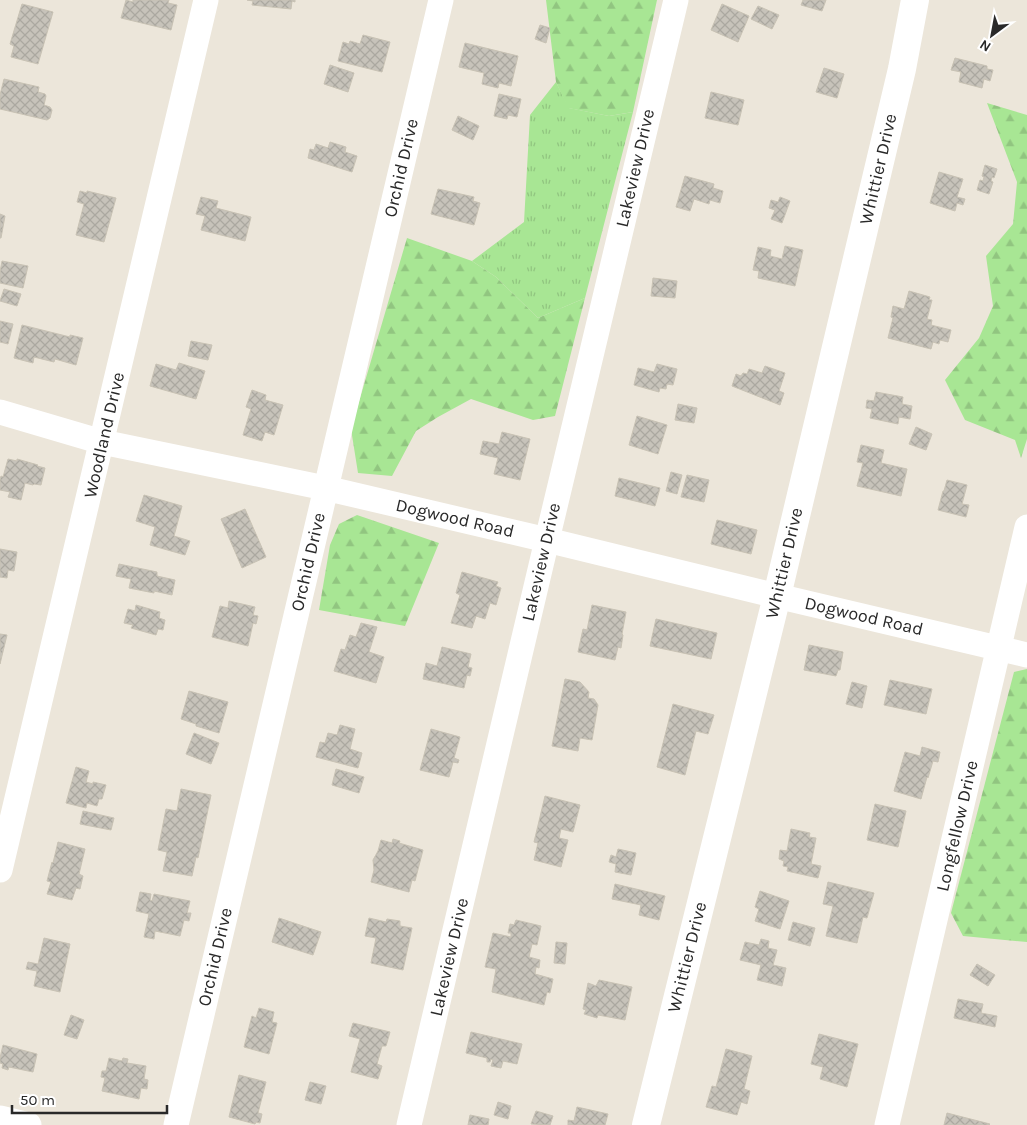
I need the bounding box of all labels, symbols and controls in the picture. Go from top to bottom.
north arrow [967,10,1017,60]
text: N [977,36,994,55]
street label: Lakeview Drive [611,107,659,229]
street label: Whittier Drive [855,111,901,227]
street label: Orchid Drive [379,117,423,219]
street label: Woodland Drive [79,370,129,500]
street label: Dogwood Road [394,494,516,542]
street label: Lakeview Drive [517,501,565,623]
street label: Whittier Drive [761,505,807,621]
street label: Orchid Drive [286,511,330,613]
street label: Dogwood Road [803,592,925,640]
street label: Longfellow Drive [931,758,983,894]
street label: Lakeview Drive [425,896,473,1018]
street label: Whittier Drive [663,899,711,1015]
street label: Orchid Drive [193,906,237,1008]
scale bar [12,1082,168,1114]
text: 50 m [20,1091,55,1109]

